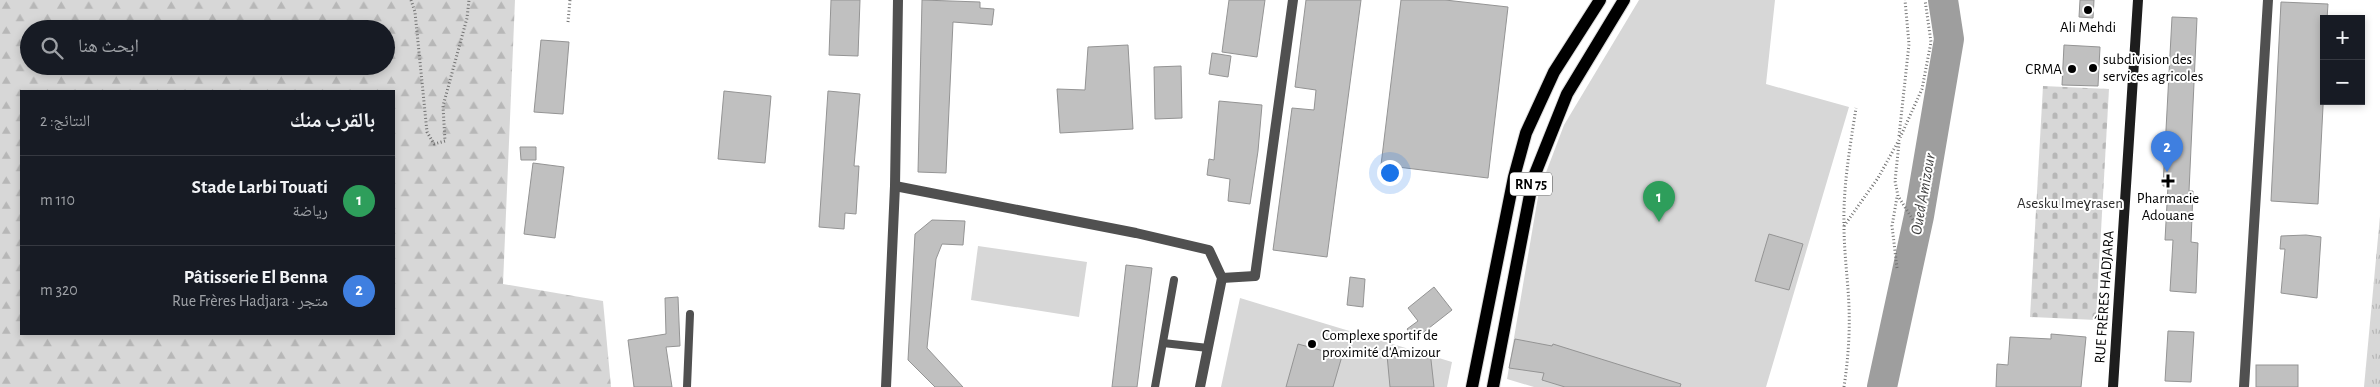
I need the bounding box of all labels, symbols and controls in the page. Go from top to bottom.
marker: Ali Mehdi [2082,4,2094,16]
map controls [2320,15,2365,105]
button: + [2320,15,2365,60]
search box [20,20,395,75]
place label: Ali Mehdi [2060,20,2116,35]
icon: search [38,34,66,62]
text: ابحث هنا [78,37,139,56]
place label: subdivision des services agricoles [2103,52,2203,84]
button: − [2320,60,2365,105]
place label: CRMA [2025,62,2062,77]
marker: subdivision des services agricoles [2087,62,2099,74]
marker: CRMA [2066,63,2078,75]
text: بالقرب منك [290,110,375,131]
text: النتائج: 2 [40,113,90,129]
pin: 2 [2151,131,2183,172]
water label: Oued Amizour [1908,151,1938,236]
your location [1377,160,1403,186]
road number: RN 75 [1510,172,1552,195]
marker: Pharmacie Adouane [2162,175,2174,187]
text: Stade Larbi Touati [192,178,328,197]
pin: 1 [1643,181,1675,222]
place label: Pharmacie Adouane [2137,191,2199,223]
text: 110 m [40,192,75,208]
text: 1 [356,192,362,208]
park label: Asesku Imeɣrasen [2017,196,2123,211]
text: رياضة [292,203,328,219]
street label: RUE FRÈRES HADJARA [2090,230,2117,364]
text: Pâtisserie El Benna [184,268,328,287]
text: 320 m [40,282,78,298]
text: 2 [355,282,363,298]
text: متجر · Rue Frères Hadjara [172,293,328,309]
place label: Complexe sportif de proximité d'Amizour [1322,328,1441,360]
marker: Complexe sportif de proximité d'Amizour [1306,338,1318,350]

